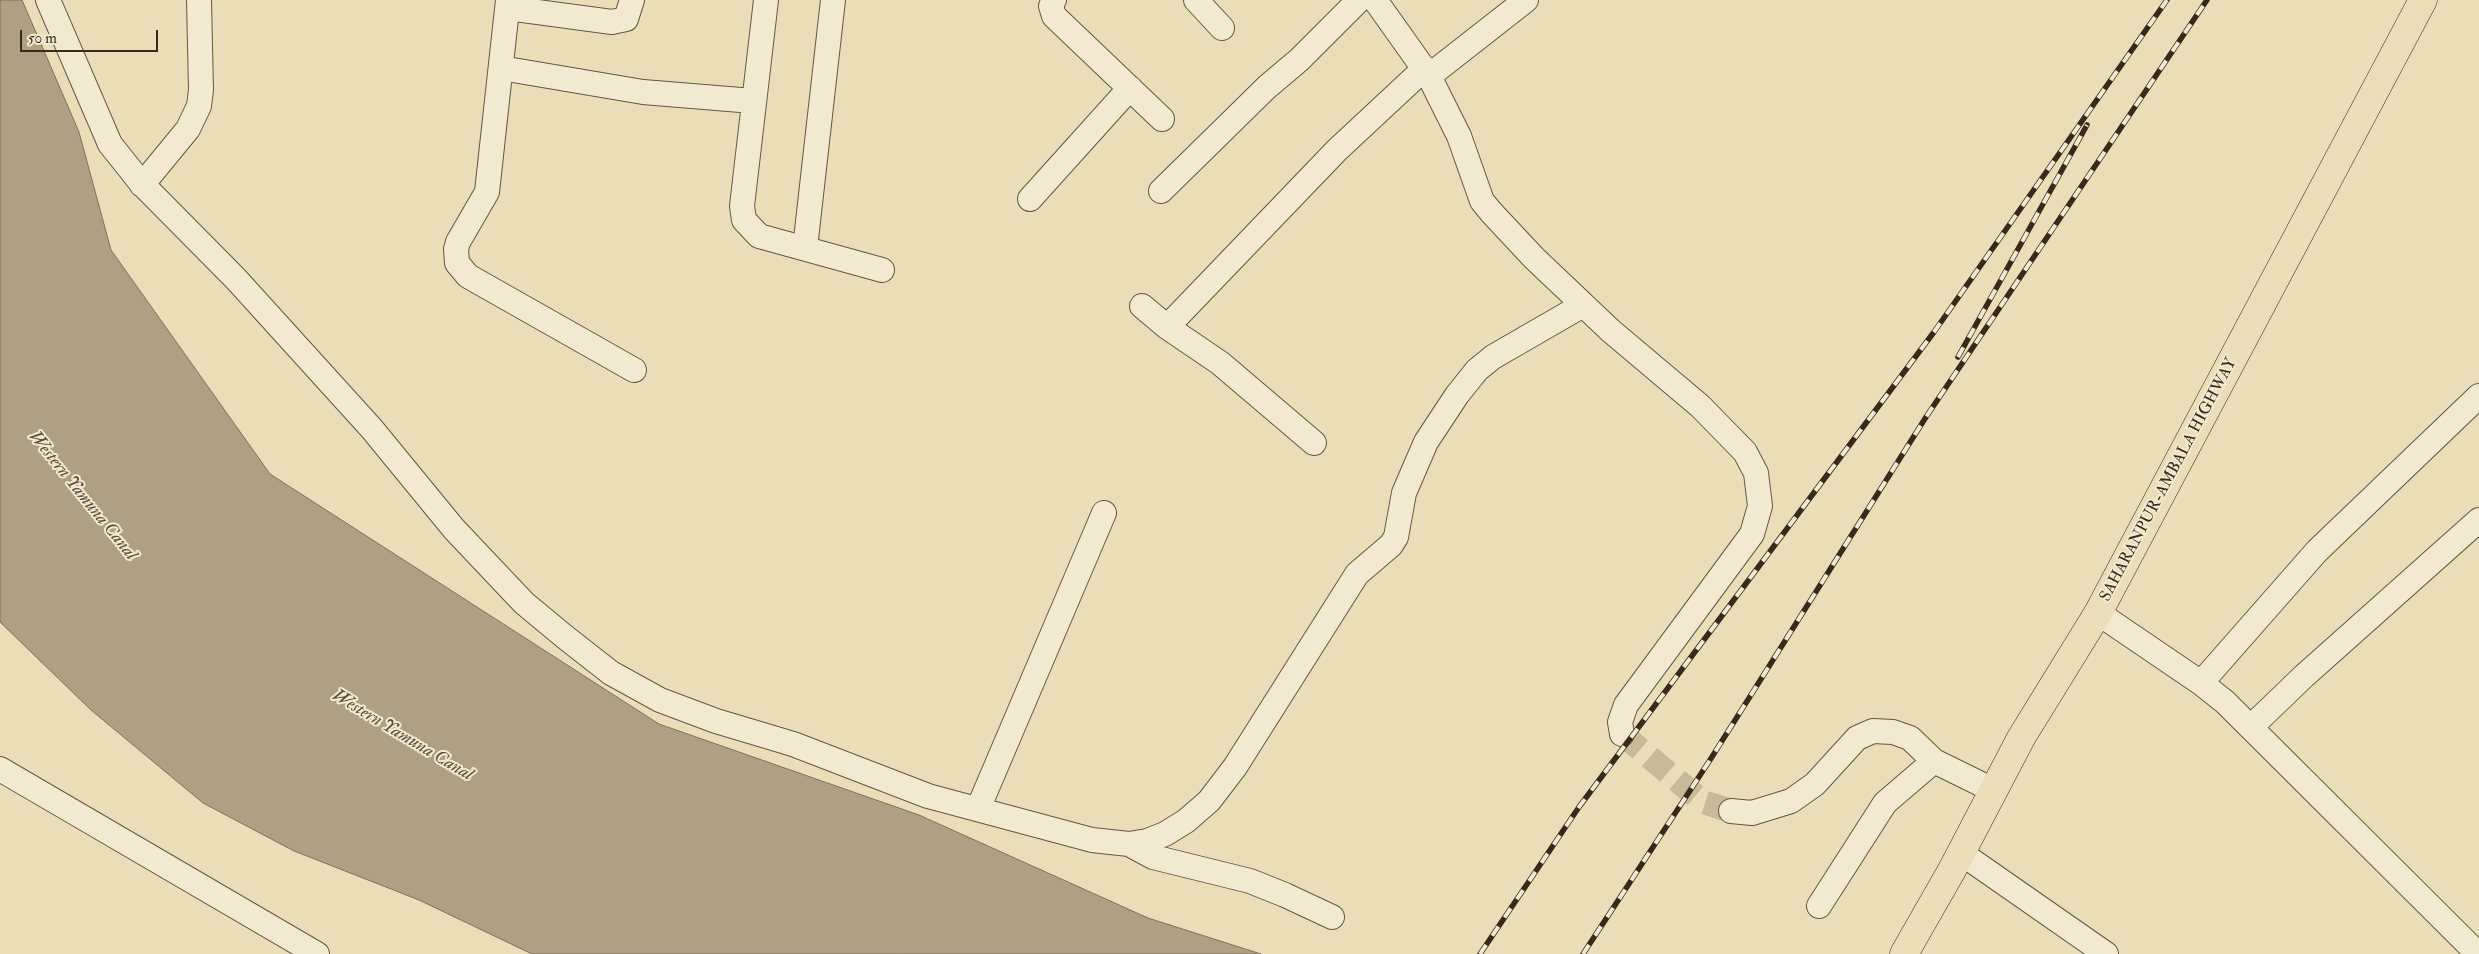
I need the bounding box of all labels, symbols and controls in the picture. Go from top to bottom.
scale bar [22,20,160,52]
text: 50 m [28,29,57,48]
street label: SAHARANPUR-AMBALA HIGHWAY [2096,355,2242,605]
water label: Western Yamuna Canal [23,427,141,565]
water label: Western Yamuna Canal [328,685,476,787]

